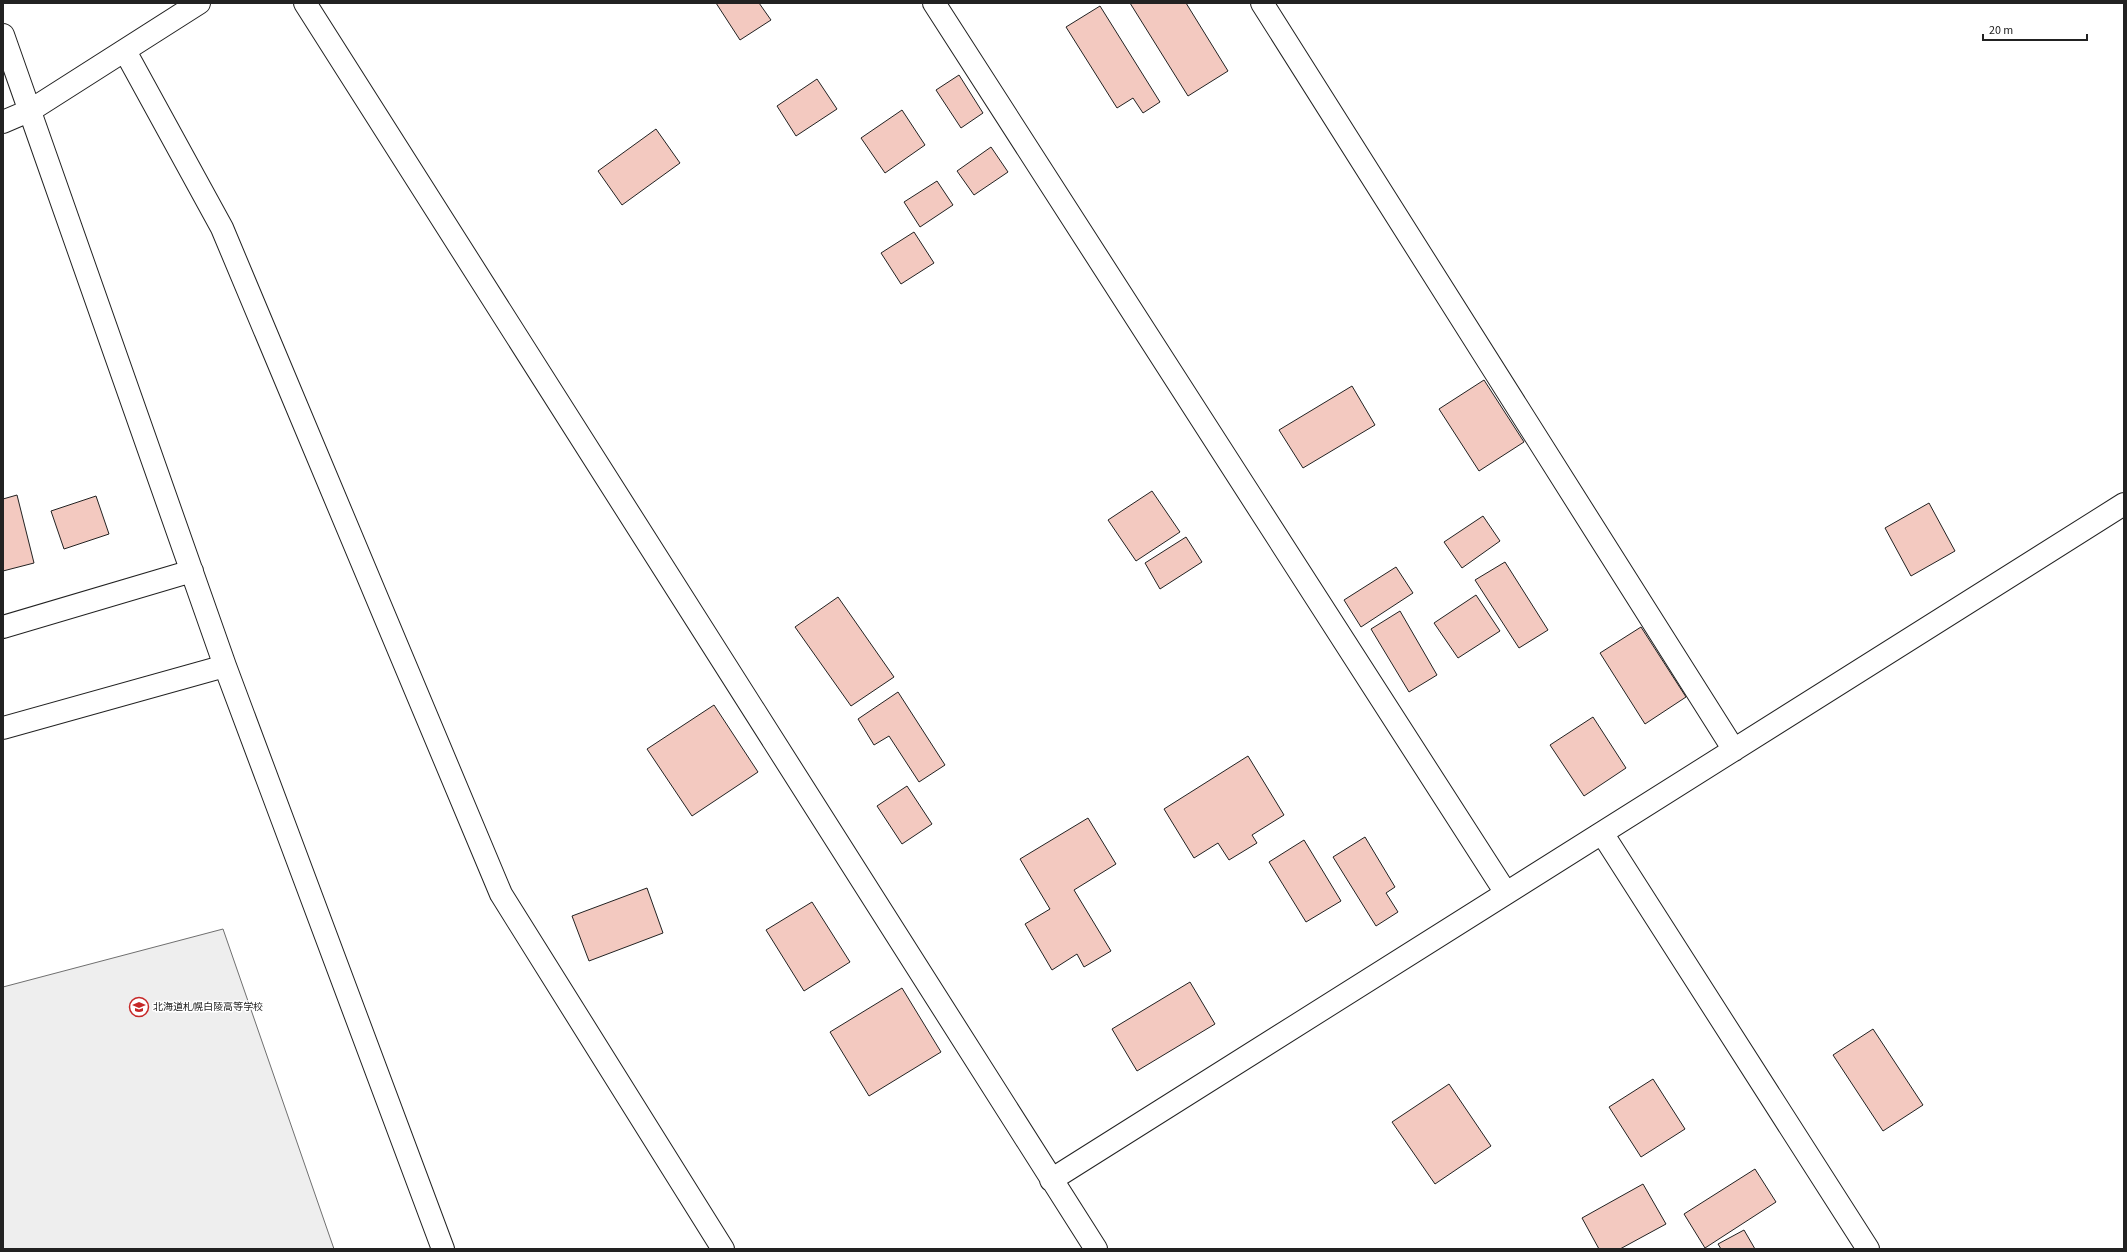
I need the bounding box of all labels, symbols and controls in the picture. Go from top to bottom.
scale bar [1983,16,2087,42]
text: 20 m [1989,22,2013,39]
school or university icon: 北海道札幌白陵高等学校 [128,996,150,1018]
place label: 北海道札幌白陵高等学校 [153,1000,263,1014]

